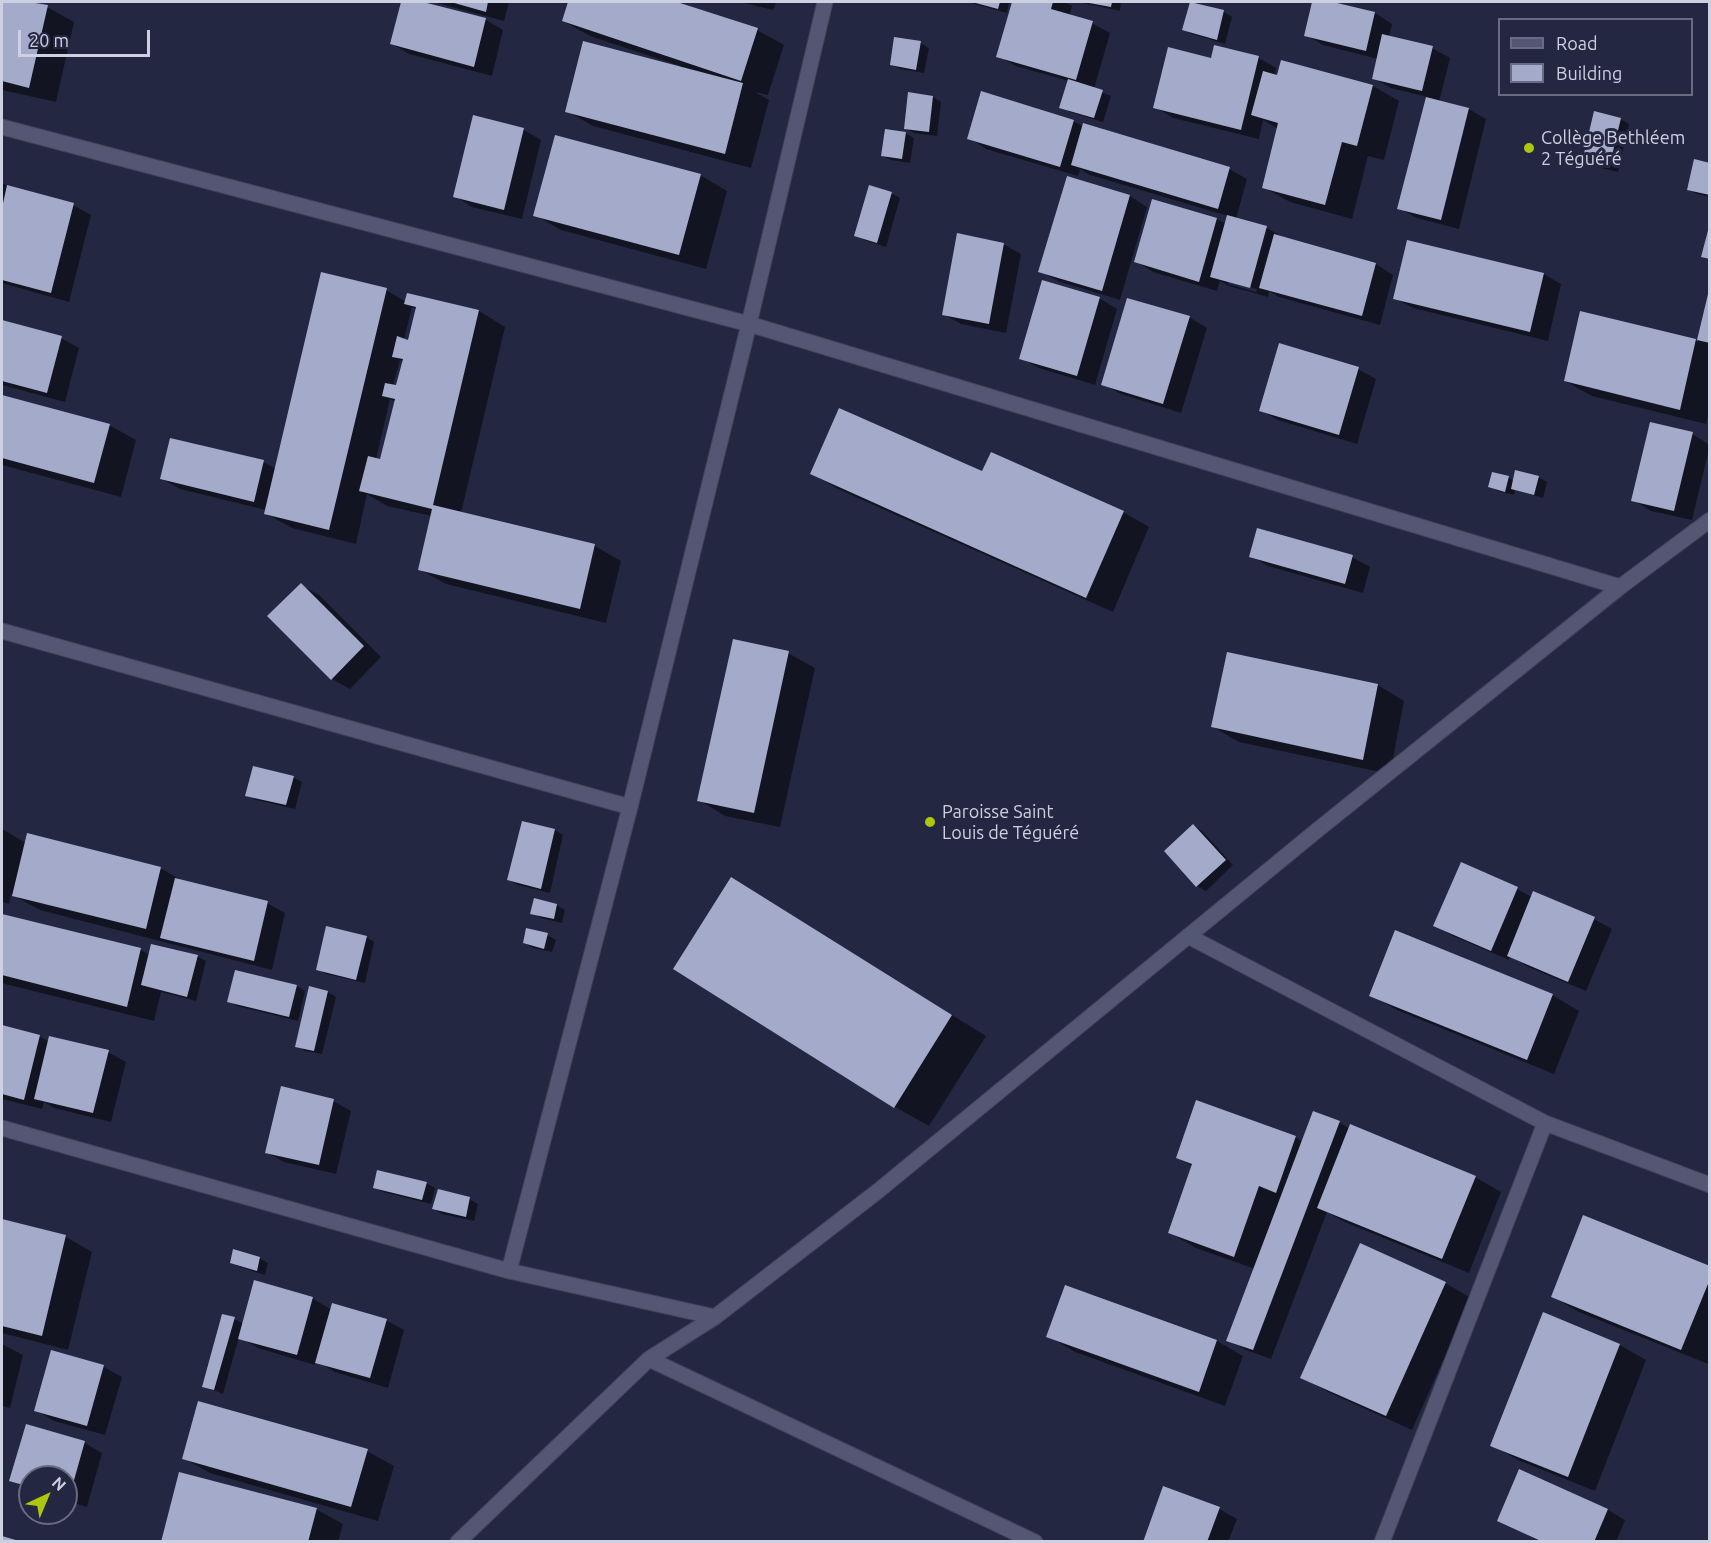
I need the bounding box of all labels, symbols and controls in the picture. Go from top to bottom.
scale bar [21,18,153,56]
legend [1498,18,1693,96]
text: 20 m [29,30,69,50]
text: Road [1556,33,1598,53]
text: Building [1556,63,1622,83]
place label: Collège Bethléem 2 Téguéré [1541,127,1685,170]
marker: Collège Bethléem 2 Téguéré [1522,141,1536,155]
place label: Paroisse Saint Louis de Téguéré [942,801,1079,844]
marker: Paroisse Saint Louis de Téguéré [923,815,937,829]
north arrow [18,1465,78,1525]
text: N [49,1473,70,1494]

